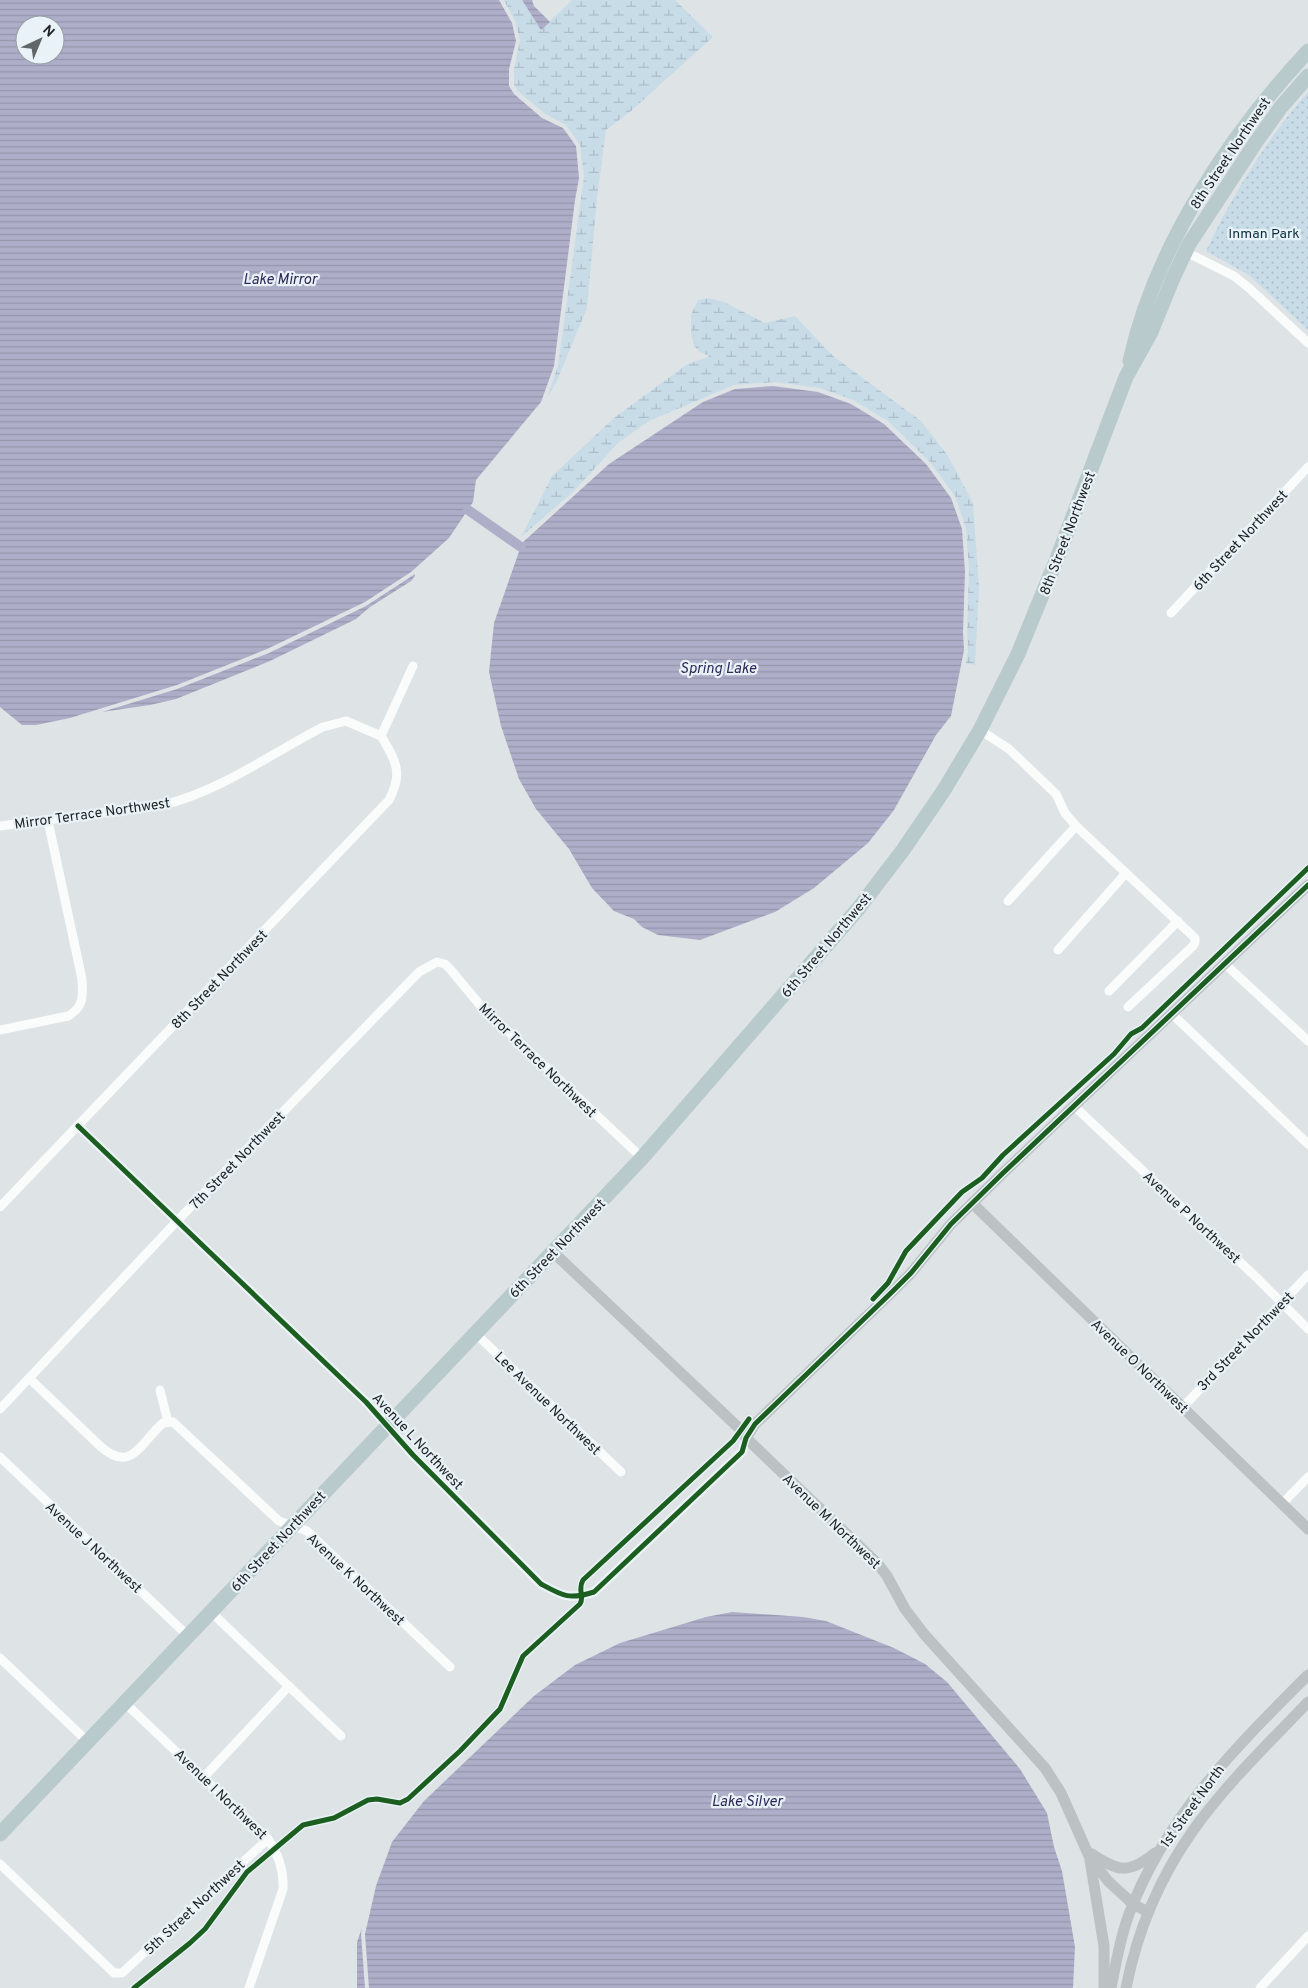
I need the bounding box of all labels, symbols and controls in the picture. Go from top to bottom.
north arrow [15,15,65,65]
text: N [38,22,58,41]
street label: 8th Street Northwest [1187,95,1275,213]
park label: Inman Park [1228,226,1300,243]
water label: Lake Mirror [243,271,318,290]
street label: 8th Street Northwest [1037,469,1100,598]
street label: 6th Street Northwest [1190,487,1292,595]
water label: Spring Lake [680,660,756,679]
street label: Mirror Terrace Northwest [13,795,171,834]
street label: 6th Street Northwest [778,890,876,1002]
street label: 8th Street Northwest [168,927,272,1033]
street label: Mirror Terrace Northwest [475,1000,599,1122]
street label: 7th Street Northwest [187,1108,289,1214]
street label: Avenue P Northwest [1139,1168,1243,1268]
street label: 6th Street Northwest [506,1196,610,1302]
street label: 3rd Street Northwest [1194,1289,1298,1395]
street label: Avenue O Northwest [1087,1316,1191,1418]
street label: Lee Avenue Northwest [490,1349,604,1459]
street label: Avenue L Northwest [368,1390,466,1494]
street label: Avenue M Northwest [778,1471,884,1573]
street label: 6th Street Northwest [228,1488,330,1596]
street label: Avenue J Northwest [41,1499,145,1597]
street label: Avenue K Northwest [302,1530,407,1630]
street label: Avenue I Northwest [170,1746,270,1844]
street label: 1st Street North [1158,1762,1229,1852]
water label: Lake Silver [712,1793,784,1812]
street label: 5th Street Northwest [141,1857,249,1959]

